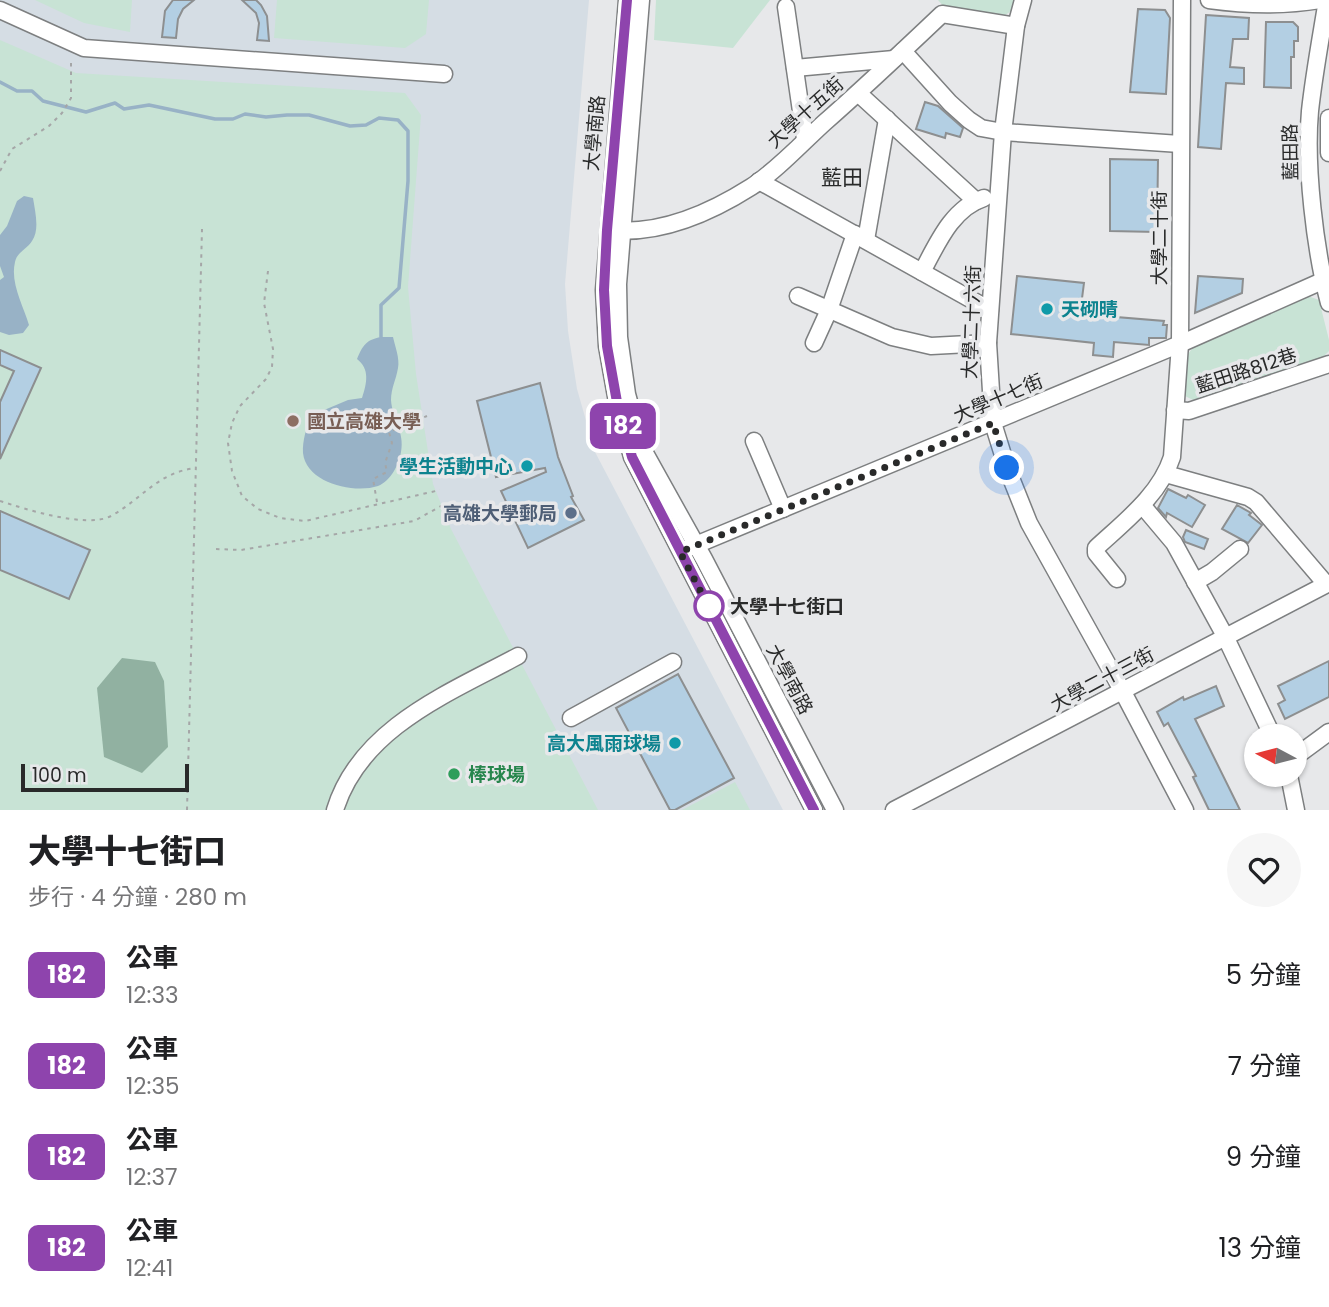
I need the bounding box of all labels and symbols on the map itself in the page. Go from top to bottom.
street label: 大學十五街 [761,71,850,154]
street label: 大學南路 [578,94,611,172]
street label: 藍田路 [1277,123,1304,181]
district label: 藍田 [821,163,863,192]
street label: 大學二十街 [1146,190,1173,286]
street label: 大學二十六街 [956,265,987,379]
place label: 天砌晴 [1061,296,1118,323]
marker: 天砌晴 [1039,301,1055,317]
street label: 藍田路812巷 [1192,341,1300,400]
street label: 大學十七街 [949,367,1047,429]
line badge: 182 [583,403,663,449]
place label: 國立高雄大學 [307,408,421,435]
marker: 國立高雄大學 [285,413,301,429]
your location [989,450,1024,485]
place label: 學生活動中心 [399,453,513,480]
marker: 學生活動中心 [519,458,535,474]
place label: 高雄大學郵局 [443,500,557,527]
marker: 高雄大學郵局 [563,505,579,521]
marker: 大學十七街口 [694,591,724,621]
place label: 大學十七街口 [730,593,844,620]
street label: 大學南路 [760,639,819,719]
street label: 大學二十三街 [1046,641,1159,718]
north arrow [1244,724,1307,788]
place label: 高大風雨球場 [547,730,661,757]
marker: 高大風雨球場 [667,735,683,751]
scale bar [21,761,189,793]
place label: 棒球場 [468,761,525,788]
marker: 棒球場 [446,766,462,782]

